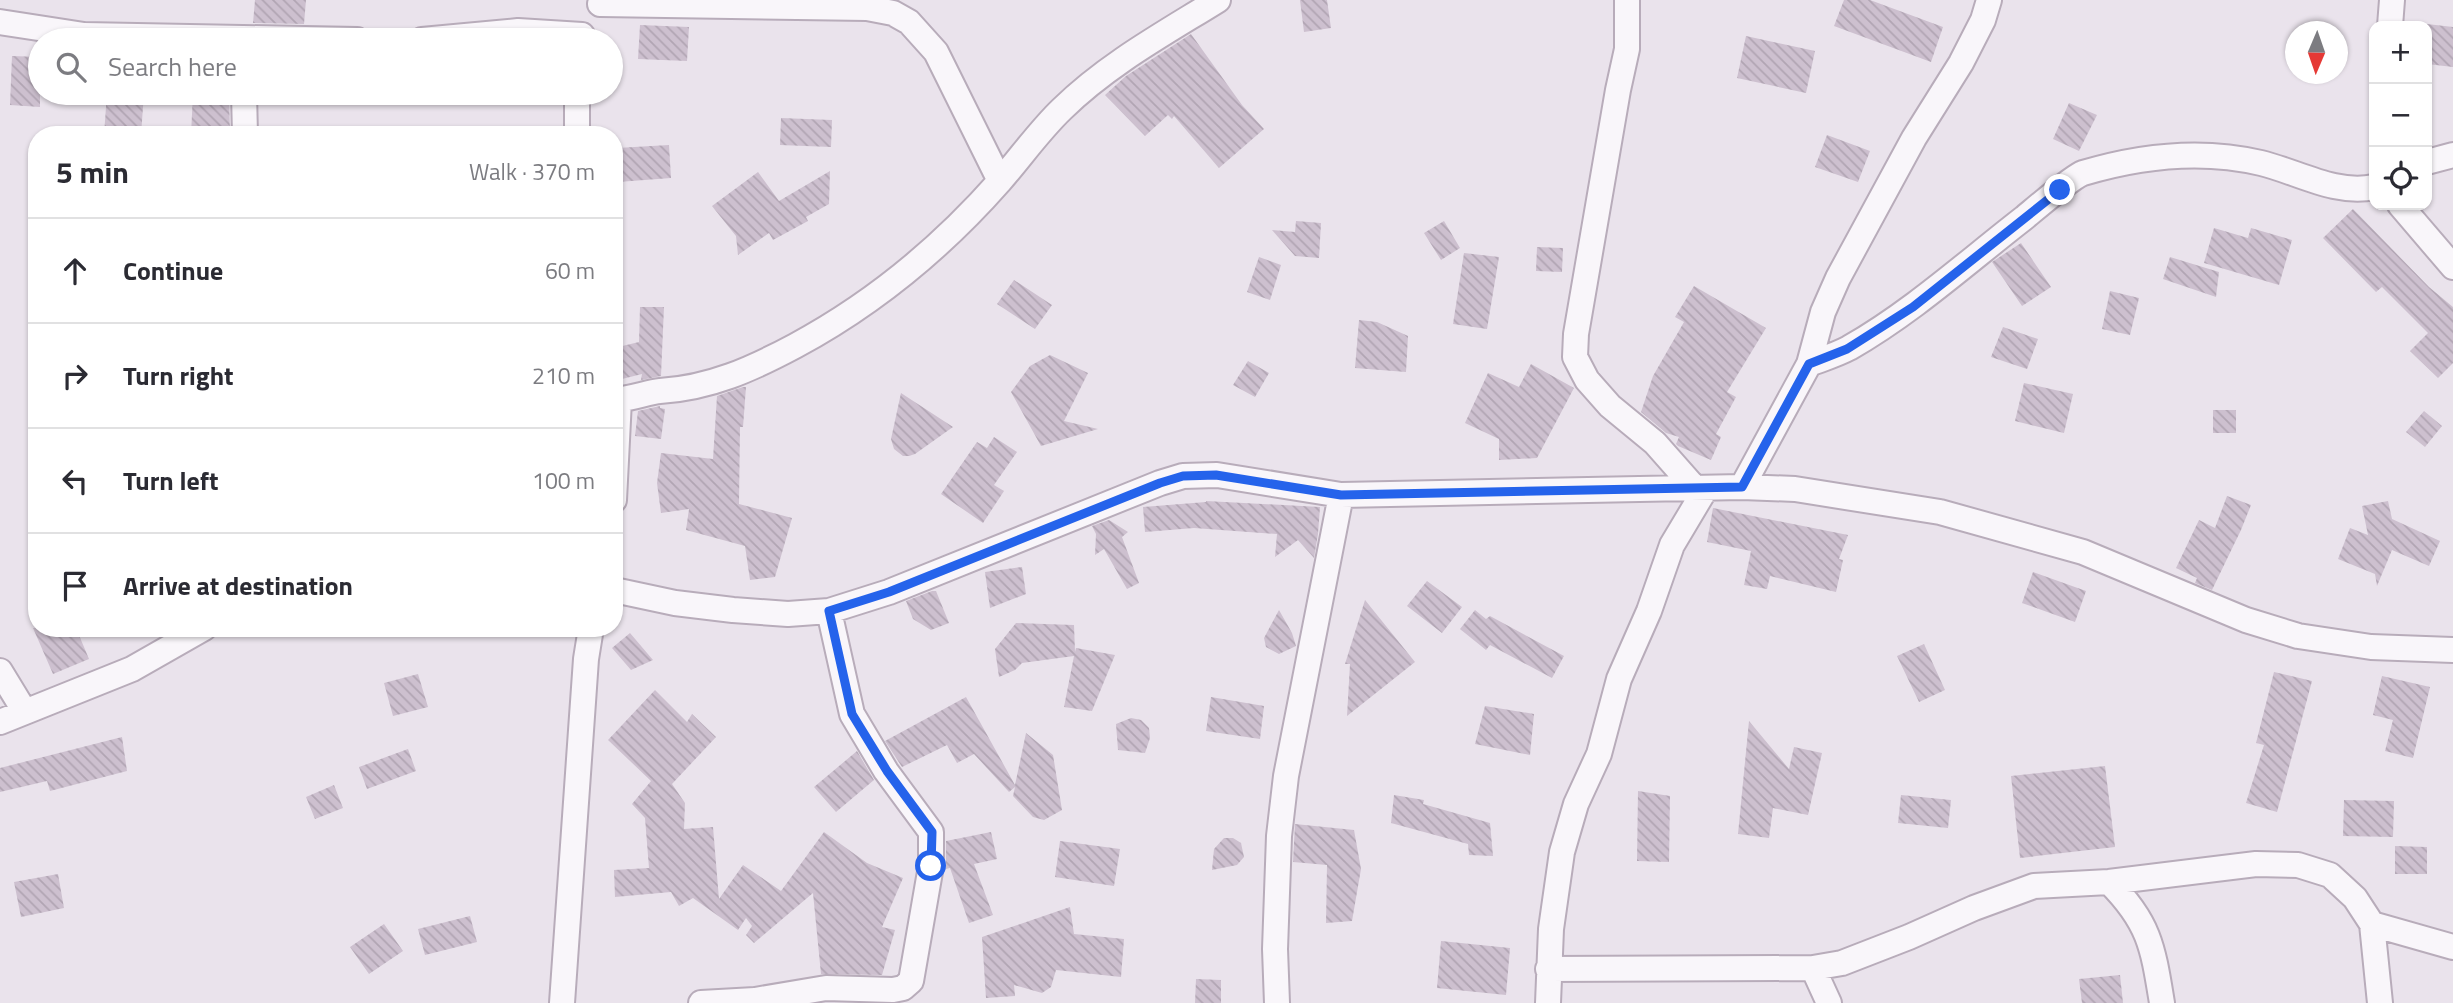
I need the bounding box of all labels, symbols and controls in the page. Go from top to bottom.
north arrow [2285,21,2348,84]
map controls [2369,21,2432,210]
button: + [2369,21,2432,84]
search box [28,28,623,105]
text: Search here [108,47,237,86]
icon: search [52,48,90,86]
button: − [2369,84,2432,147]
button: locate [2369,147,2432,210]
text: 5 min [56,149,129,195]
text: Walk · 370 m [469,154,595,189]
route end [2044,174,2075,205]
text: Continue [123,251,223,290]
icon: ahead [56,252,94,290]
text: 60 m [545,253,595,288]
text: Turn right [123,356,234,395]
icon: right [56,357,94,395]
text: 210 m [532,358,595,393]
text: Turn left [123,461,218,500]
icon: left [56,462,94,500]
text: 100 m [532,463,595,498]
text: Arrive at destination [123,566,353,605]
icon: arrive [56,567,94,605]
route start [915,850,946,881]

